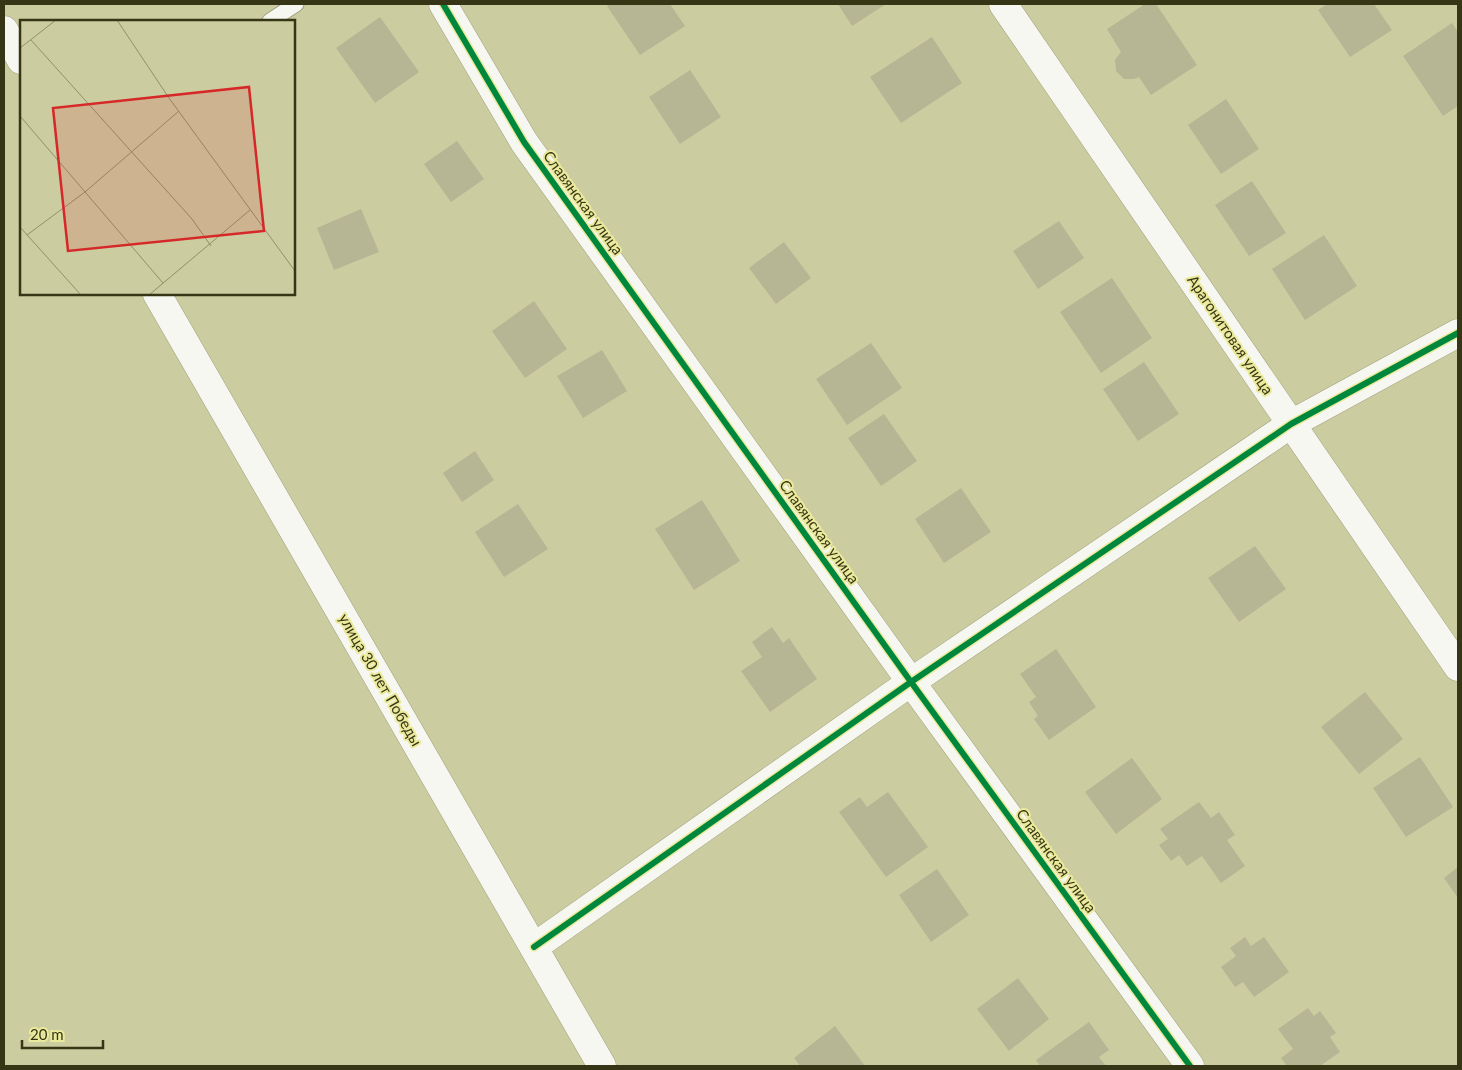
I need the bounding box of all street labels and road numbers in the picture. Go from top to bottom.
street label: Славянская улица [540,147,628,258]
street label: Арагонитовая улица [1184,271,1278,398]
street label: Славянская улица [776,476,864,587]
street label: улица 30 лет Победы [336,610,426,749]
street label: Славянская улица [1013,805,1101,916]

